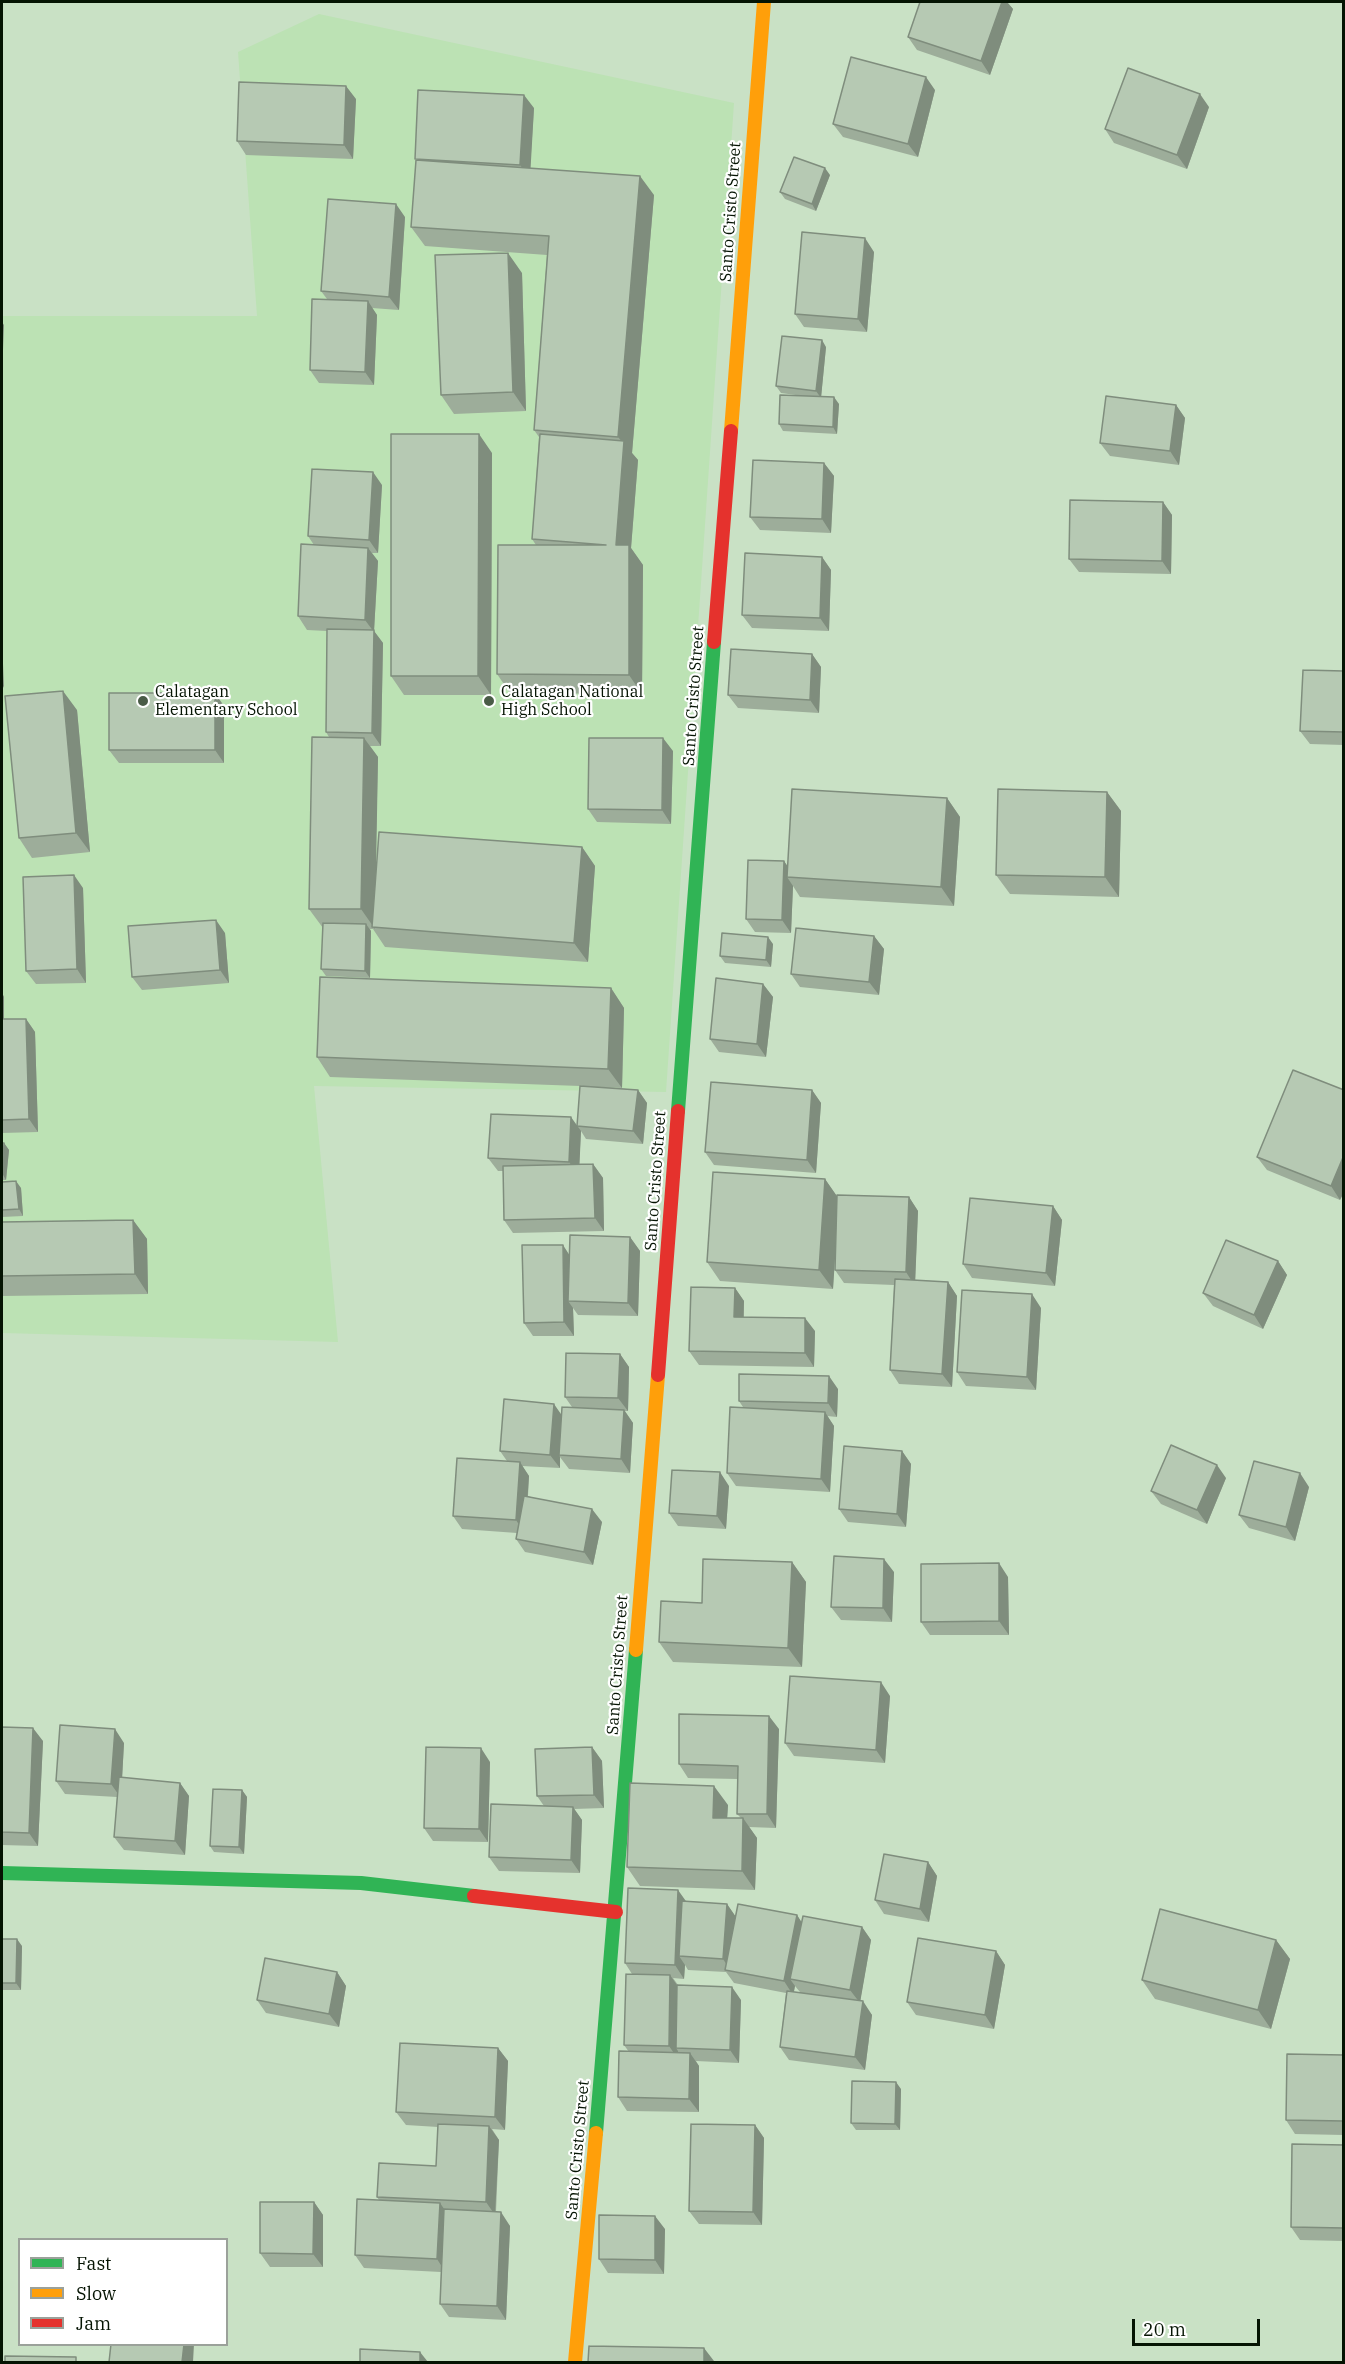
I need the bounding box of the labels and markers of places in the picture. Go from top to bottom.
place label: Calatagan Elementary School [155,682,298,720]
place label: Calatagan National High School [501,682,643,720]
marker: Calatagan Elementary School [136,694,150,708]
marker: Calatagan National High School [482,694,496,708]

